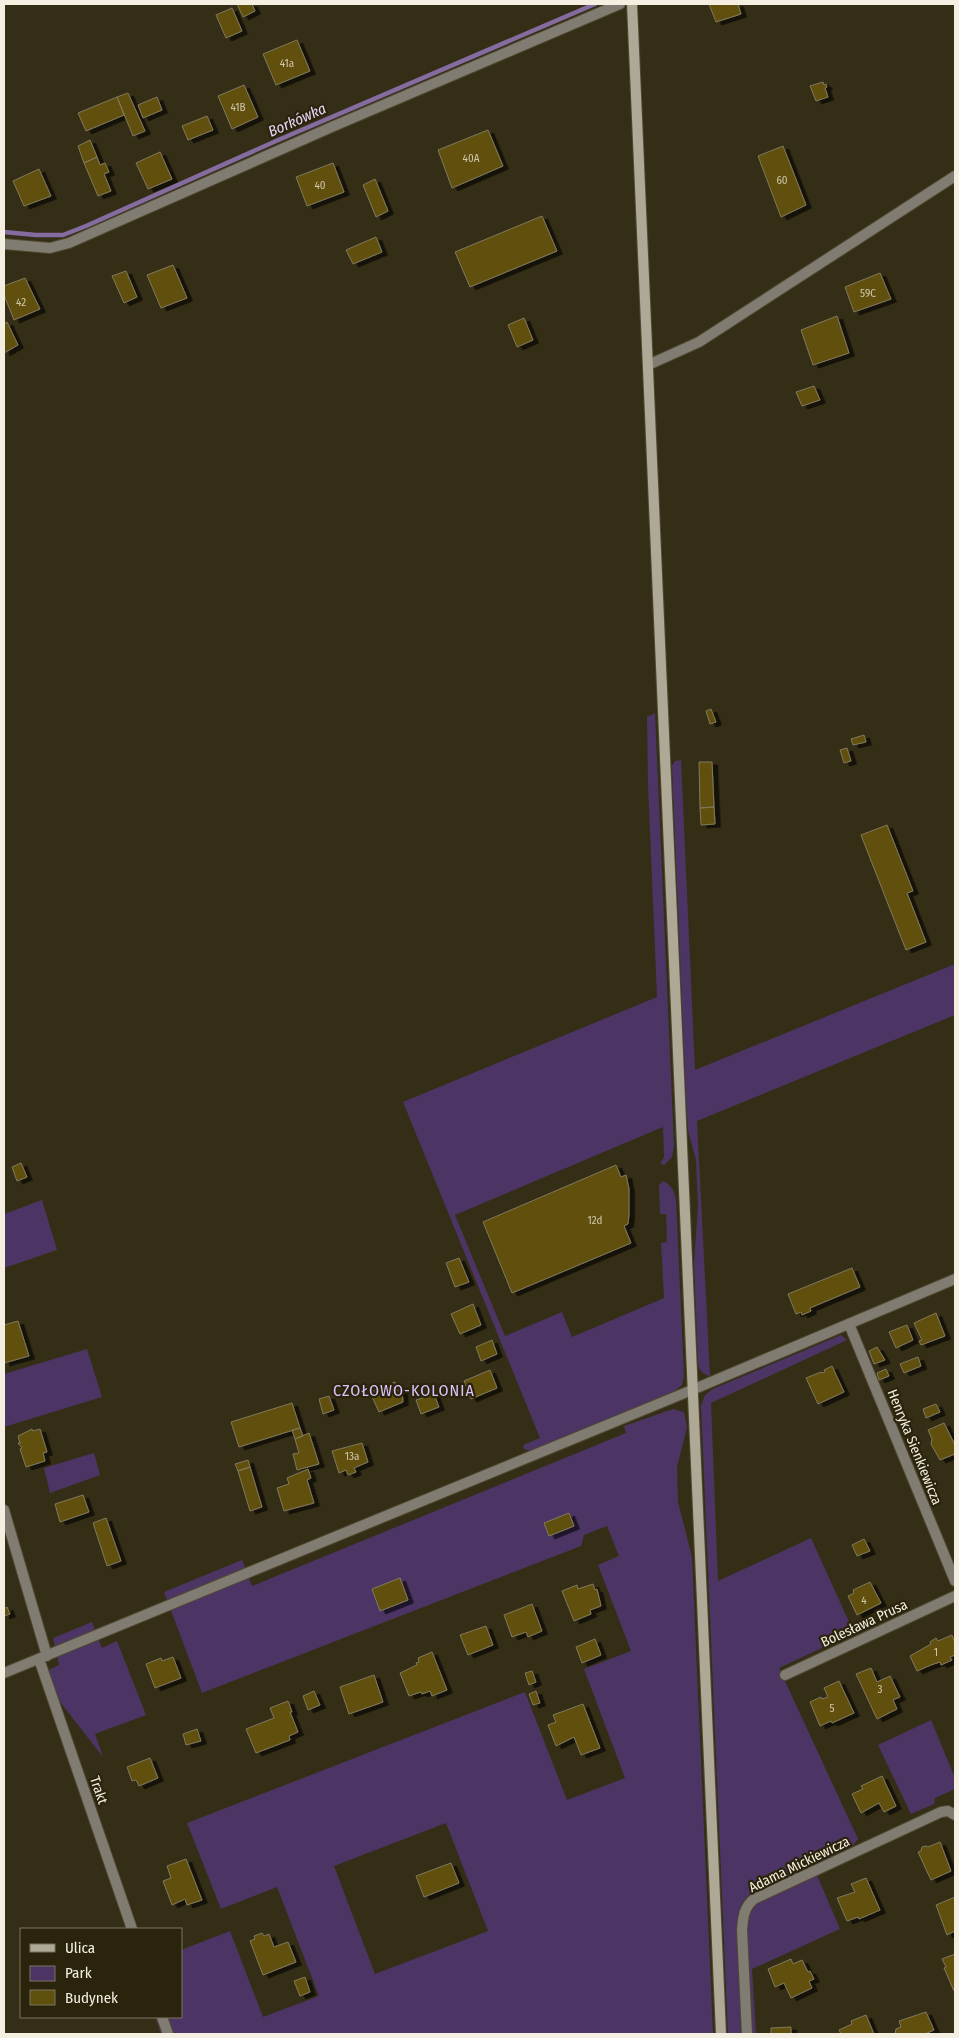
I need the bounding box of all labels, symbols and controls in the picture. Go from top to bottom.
house number: 41a [280,57,294,70]
water label: Borkówka [265,99,329,141]
house number: 41B [230,101,246,114]
house number: 40A [463,152,480,165]
house number: 60 [776,174,788,187]
house number: 40 [314,179,326,192]
house number: 59C [860,287,876,300]
house number: 42 [16,296,26,309]
house number: 12d [588,1214,602,1227]
district label: CZOŁOWO-KOLONIA [333,1381,475,1400]
street label: Henryka Sienkiewicza [884,1387,946,1508]
house number: 13a [345,1450,359,1463]
house number: 4 [861,1594,867,1607]
street label: Bolesława Prusa [818,1596,910,1651]
house number: 1 [934,1646,938,1659]
house number: 3 [878,1683,883,1696]
house number: 5 [829,1702,835,1715]
street label: Trakt [86,1774,111,1807]
street label: Adama Mickiewicza [746,1833,853,1896]
legend [20,1928,182,2018]
text: Ulica [65,1939,95,1957]
text: Park [65,1964,92,1982]
text: Budynek [65,1989,118,2007]

